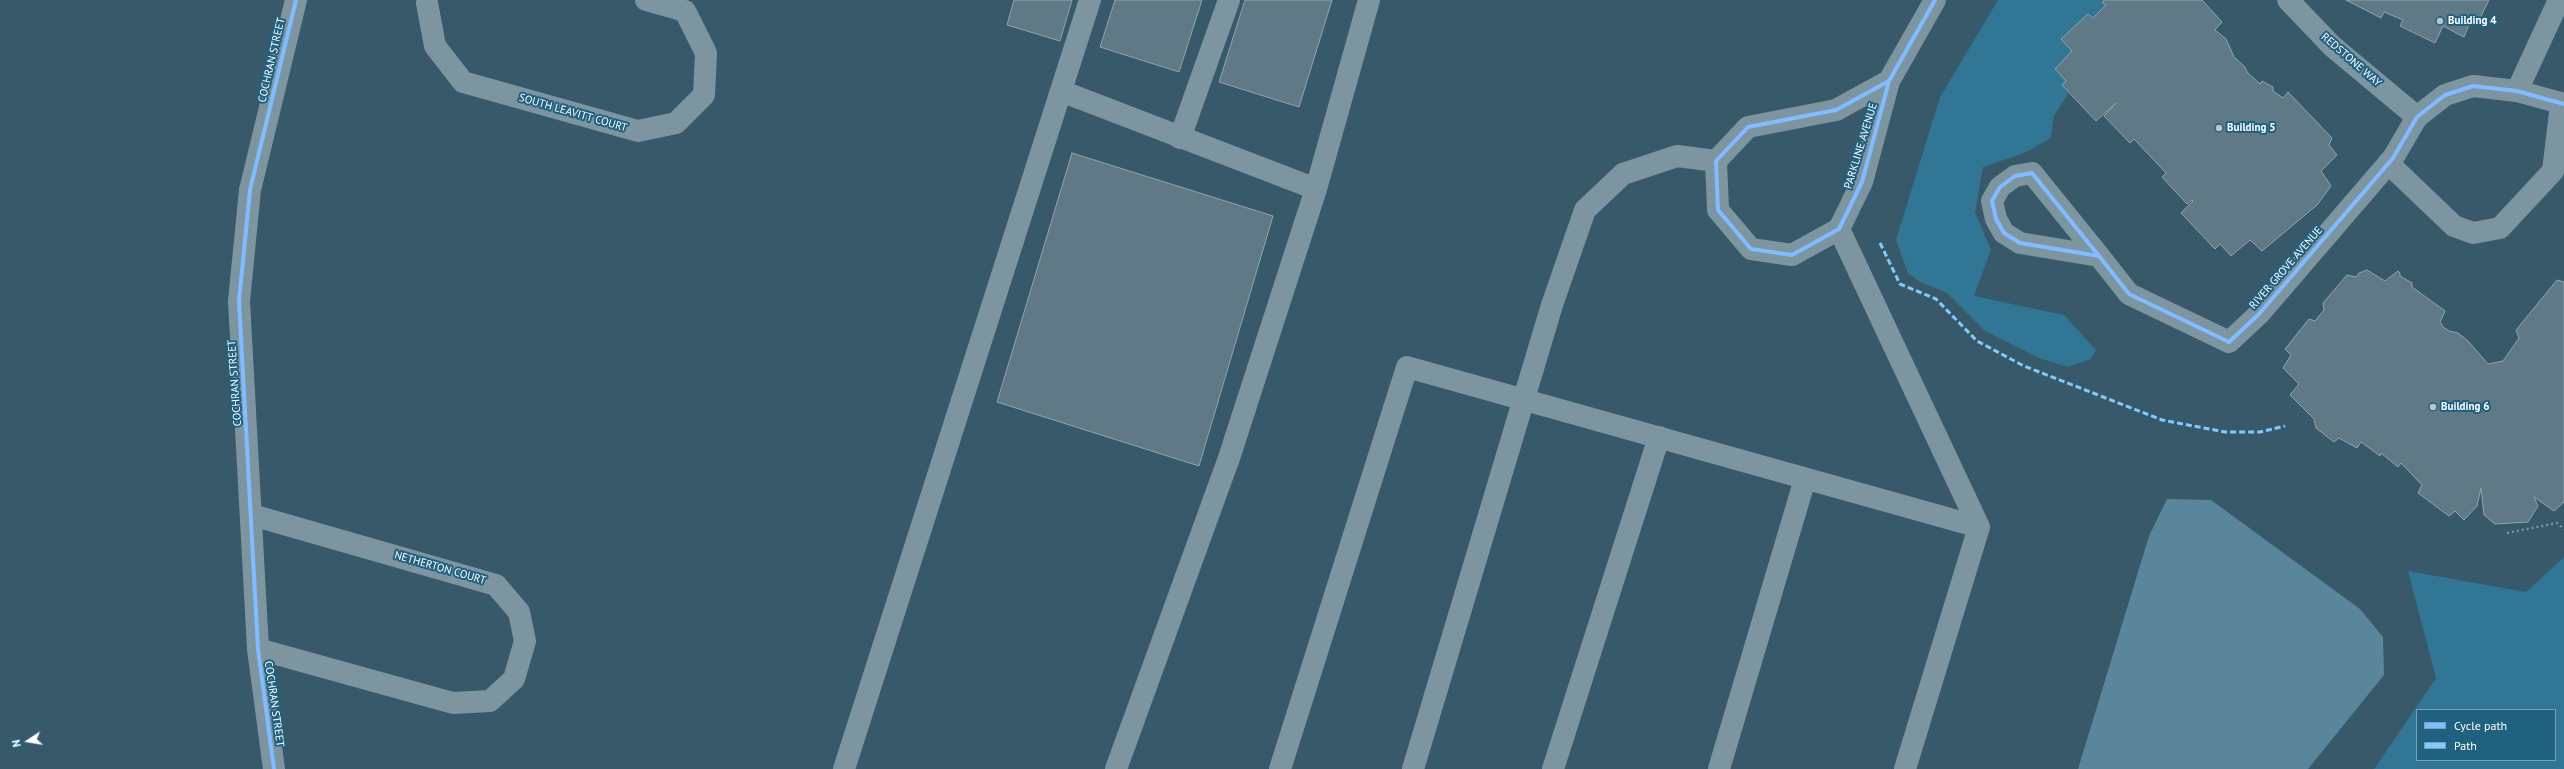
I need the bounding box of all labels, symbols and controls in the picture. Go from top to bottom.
place label: Building 4 [2448,14,2496,28]
street label: COCHRAN STREET [256,16,288,104]
marker: Building 4 [2435,16,2445,26]
street label: REDSTONE WAY [2318,30,2384,90]
street label: SOUTH LEAVITT COURT [517,91,629,135]
street label: PARKLINE AVENUE [1842,102,1880,190]
place label: Building 5 [2227,121,2275,135]
marker: Building 5 [2214,123,2224,133]
street label: RIVER GROVE AVENUE [2247,224,2325,312]
street label: COCHRAN STREET [225,339,245,427]
place label: Building 6 [2441,400,2489,414]
marker: Building 6 [2428,402,2438,412]
street label: NETHERTON COURT [393,549,487,587]
street label: COCHRAN STREET [261,660,287,748]
legend [2416,709,2556,761]
text: Cycle path [2454,718,2507,733]
north arrow [8,721,48,761]
text: Path [2454,738,2477,753]
text: N [9,739,24,748]

